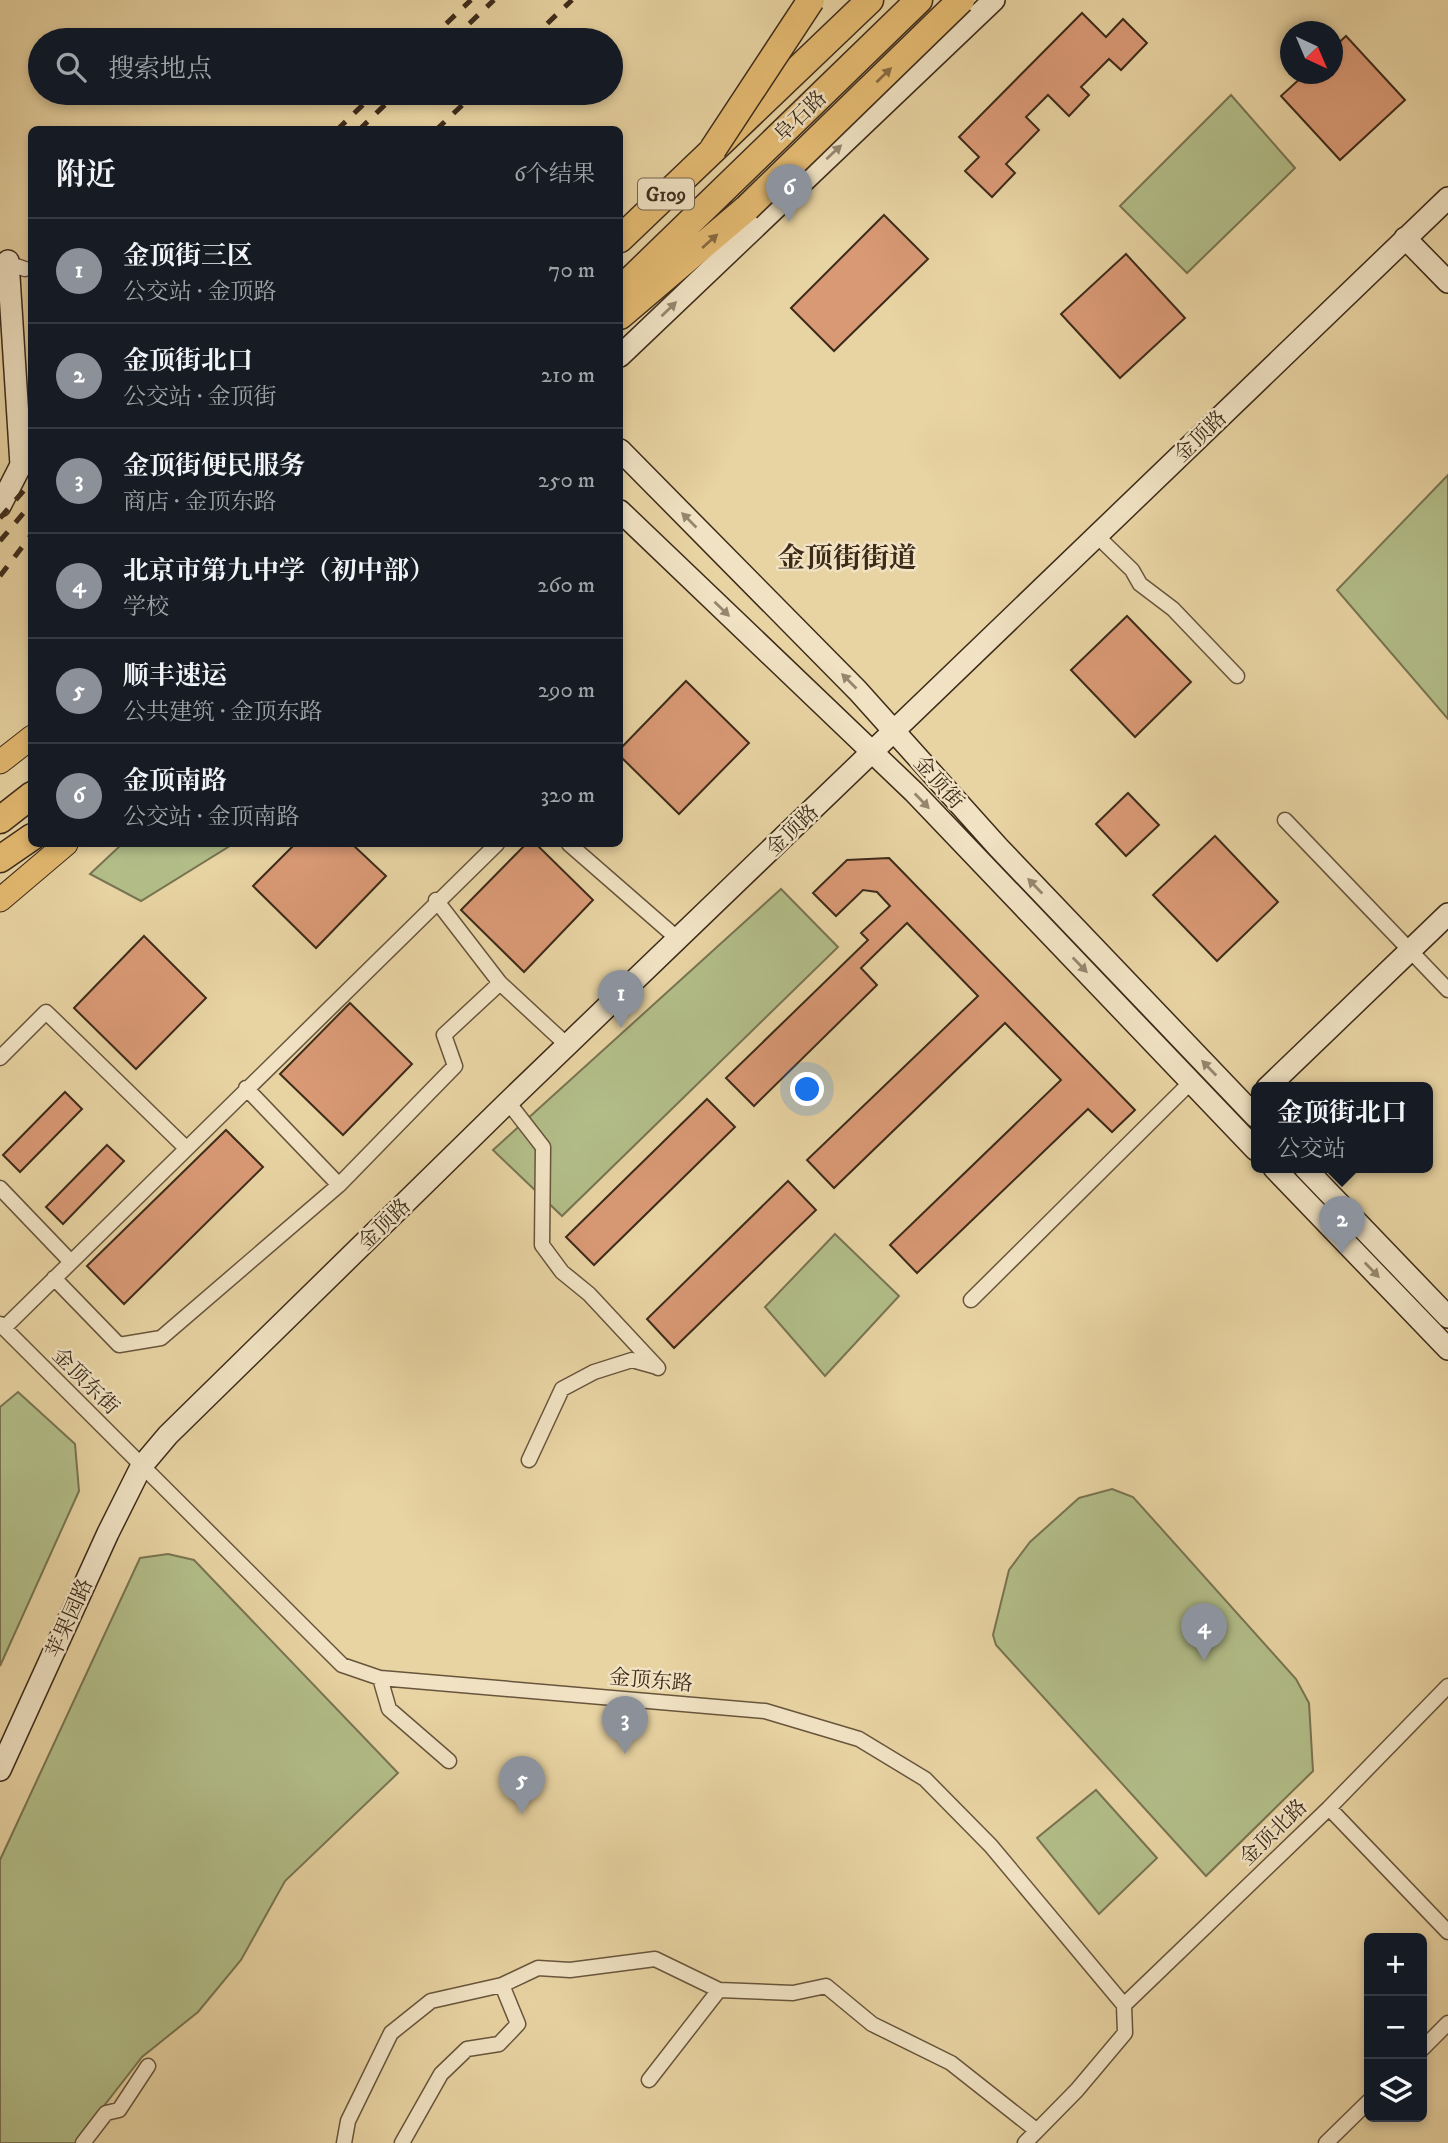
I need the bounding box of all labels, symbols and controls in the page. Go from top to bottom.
north arrow [1280,21,1343,84]
search box [28,28,623,105]
icon: search [52,48,90,86]
text: 搜索地点 [108,53,212,86]
one-way arrow [876,67,892,83]
street label: 阜石路 [769,85,832,148]
one-way arrow [825,144,843,160]
text: 附近 [56,157,116,194]
text: 6个结果 [514,160,595,189]
pin: 6 [766,164,812,222]
road number: G109 [638,178,694,210]
one-way arrow [701,233,719,249]
text: 金顶街三区 [123,240,253,273]
text: 1 [75,256,83,285]
text: 70 m [548,256,595,285]
text: 公交站 · 金顶路 [123,278,276,307]
one-way arrow [660,301,677,317]
text: 金顶街北口 [123,345,253,378]
text: 2 [73,361,85,390]
text: 210 m [541,361,595,390]
text: 公交站 · 金顶街 [123,383,276,412]
street label: 金顶路 [1169,405,1232,468]
text: 金顶街便民服务 [123,450,305,483]
text: 3 [75,466,83,495]
text: 250 m [538,466,595,495]
text: 商店 · 金顶东路 [123,488,276,517]
one-way arrow [681,512,697,528]
district label: 金顶街街道 [777,541,917,576]
text: 北京市第九中学（初中部） [123,555,435,588]
text: 4 [72,571,86,600]
text: 260 m [537,571,595,600]
text: 学校 [123,593,169,622]
one-way arrow [713,601,730,617]
text: 顺丰速运 [123,660,227,693]
one-way arrow [841,673,858,690]
text: 5 [73,676,85,705]
text: 290 m [538,676,595,705]
text: 公共建筑 · 金顶东路 [123,698,322,727]
street label: 金顶街 [908,751,969,815]
text: 金顶南路 [123,765,227,798]
text: 6 [73,781,85,810]
text: 320 m [541,781,595,810]
one-way arrow [914,792,930,809]
street label: 金顶路 [761,799,824,862]
text: 公交站 · 金顶南路 [123,803,299,832]
one-way arrow [1027,878,1043,895]
one-way arrow [1071,957,1088,974]
pin: 1 [598,970,644,1028]
one-way arrow [1202,1060,1218,1077]
your location [790,1072,824,1106]
popup [1251,1082,1433,1173]
text: 金顶街北口 [1277,1097,1407,1130]
text: 公交站 [1277,1135,1346,1164]
street label: 金顶路 [353,1193,416,1256]
pin: 2 [1319,1196,1365,1254]
one-way arrow [1364,1262,1381,1279]
street label: 金顶东街 [46,1343,124,1421]
street label: 苹果园路 [41,1575,99,1662]
pin: 4 [1181,1603,1227,1661]
street label: 金顶东路 [608,1664,694,1698]
pin: 3 [602,1696,648,1754]
pin: 5 [499,1756,545,1814]
street label: 金顶北路 [1234,1794,1313,1871]
map controls [1364,1933,1427,2122]
button: + [1364,1933,1427,1996]
button: − [1364,1996,1427,2059]
button: layers [1364,2059,1427,2122]

